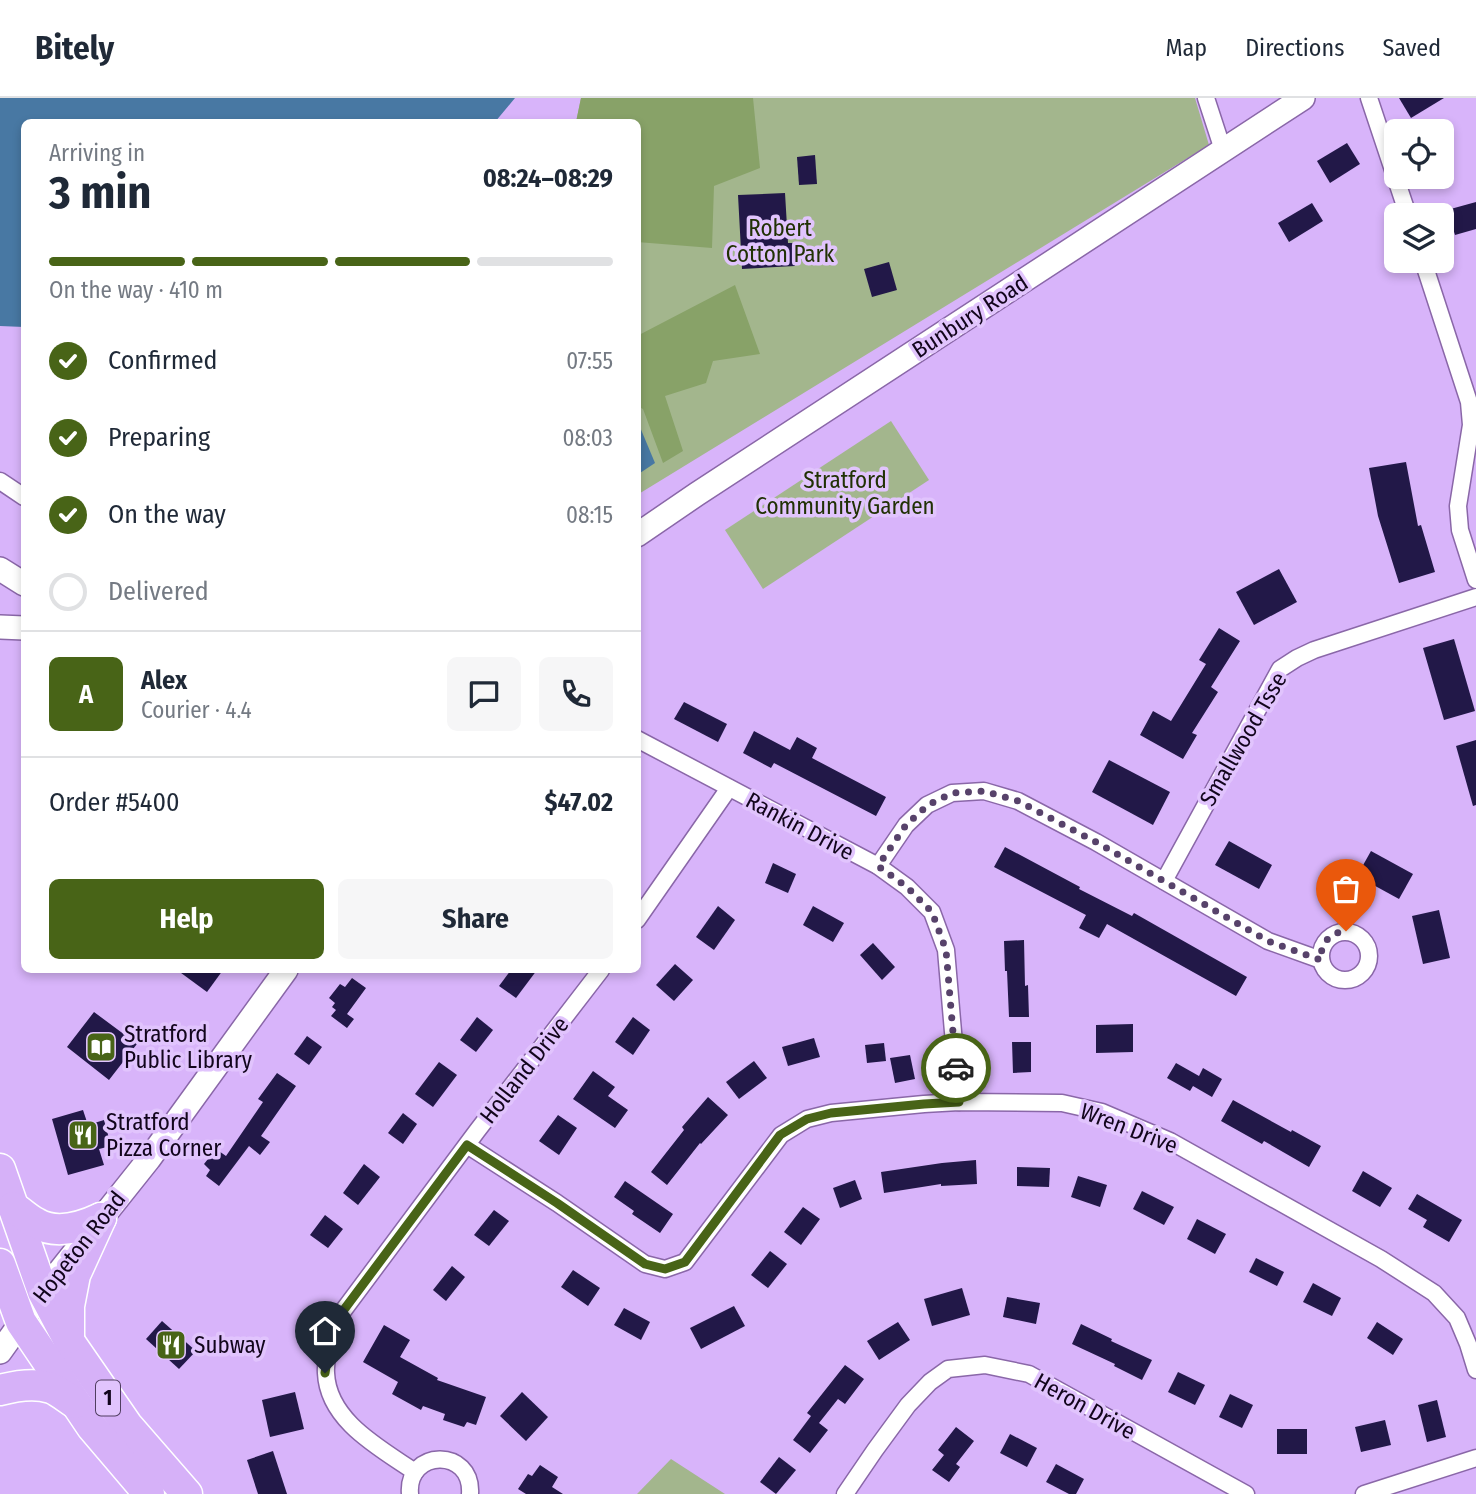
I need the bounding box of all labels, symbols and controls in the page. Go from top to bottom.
text: Bitely [35,28,114,68]
text: Map [1166,34,1207,62]
text: Directions [1245,34,1344,62]
text: Saved [1382,34,1441,62]
map controls [1384,119,1454,273]
button: locate [1384,119,1454,189]
text: Arriving in [49,139,145,167]
text: 08:24–08:29 [483,163,613,194]
text: 3 min [49,165,151,220]
button: layers [1384,203,1454,273]
park label: Robert Cotton Park [726,214,835,268]
street label: Bunbury Road [907,268,1033,364]
text: On the way · 410 m [49,276,223,304]
icon: check [49,342,87,380]
text: Confirmed [108,345,218,376]
text: 07:55 [566,347,613,375]
icon: check [49,419,87,457]
text: Preparing [108,422,210,453]
text: 08:03 [563,424,613,452]
park label: Stratford Community Garden [755,466,935,520]
icon: check [49,496,87,534]
text: On the way [108,499,226,530]
text: 08:15 [566,501,613,529]
text: Delivered [108,576,209,607]
button: chat [447,657,521,731]
button: phone [539,657,613,731]
text: Alex [141,665,187,696]
street label: Smallwood Tsse [1193,667,1293,811]
text: A [79,679,93,710]
text: Courier · 4.4 [141,696,252,724]
street label: Rankin Drive [741,786,859,866]
text: Order #5400 [49,787,180,818]
text: $47.02 [545,787,613,818]
pin [1316,859,1376,931]
icon: bag [1327,870,1365,908]
button: Help [49,879,324,959]
button: Share [338,879,613,959]
street label: Holland Drive [474,1011,574,1129]
place label: Stratford Public Library [124,1020,253,1074]
library icon: Stratford Public Library [84,1030,118,1064]
courier [921,1033,991,1103]
icon: car [937,1049,975,1087]
street label: Wren Drive [1076,1097,1182,1159]
place label: Stratford Pizza Corner [106,1108,221,1162]
restaurant icon: Stratford Pizza Corner [66,1118,100,1152]
street label: Hopeton Road [27,1186,131,1308]
pin [295,1301,355,1373]
icon: home [306,1312,344,1350]
restaurant icon: Subway [154,1328,188,1362]
place label: Subway [194,1331,266,1359]
street label: Heron Drive [1030,1367,1140,1445]
road number: 1 [96,1380,120,1416]

